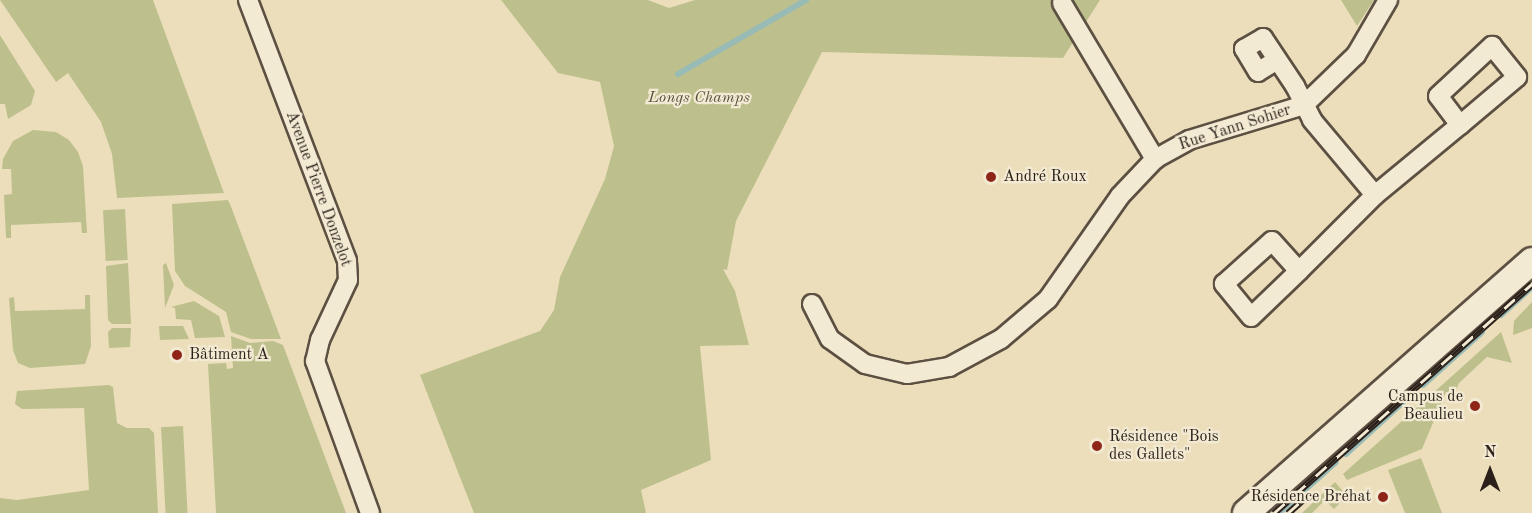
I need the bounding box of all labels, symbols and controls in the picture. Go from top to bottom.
park label: Longs Champs [648,88,750,108]
street label: Rue Yann Sohier [1176,101,1294,155]
street label: Avenue Pierre Donzelot [281,109,355,269]
place label: André Roux [1003,167,1087,187]
marker: André Roux [984,170,998,184]
place label: Bâtiment A [189,345,269,365]
marker: Bâtiment A [170,348,184,362]
place label: Campus de Beaulieu [1388,387,1463,425]
marker: Campus de Beaulieu [1468,399,1482,413]
place label: Résidence "Bois des Gallets" [1109,427,1219,465]
marker: Résidence "Bois des Gallets" [1090,439,1104,453]
north arrow [1460,441,1520,501]
text: N [1484,445,1496,461]
place label: Résidence Bréhat [1251,487,1371,507]
marker: Résidence Bréhat [1376,490,1390,504]

